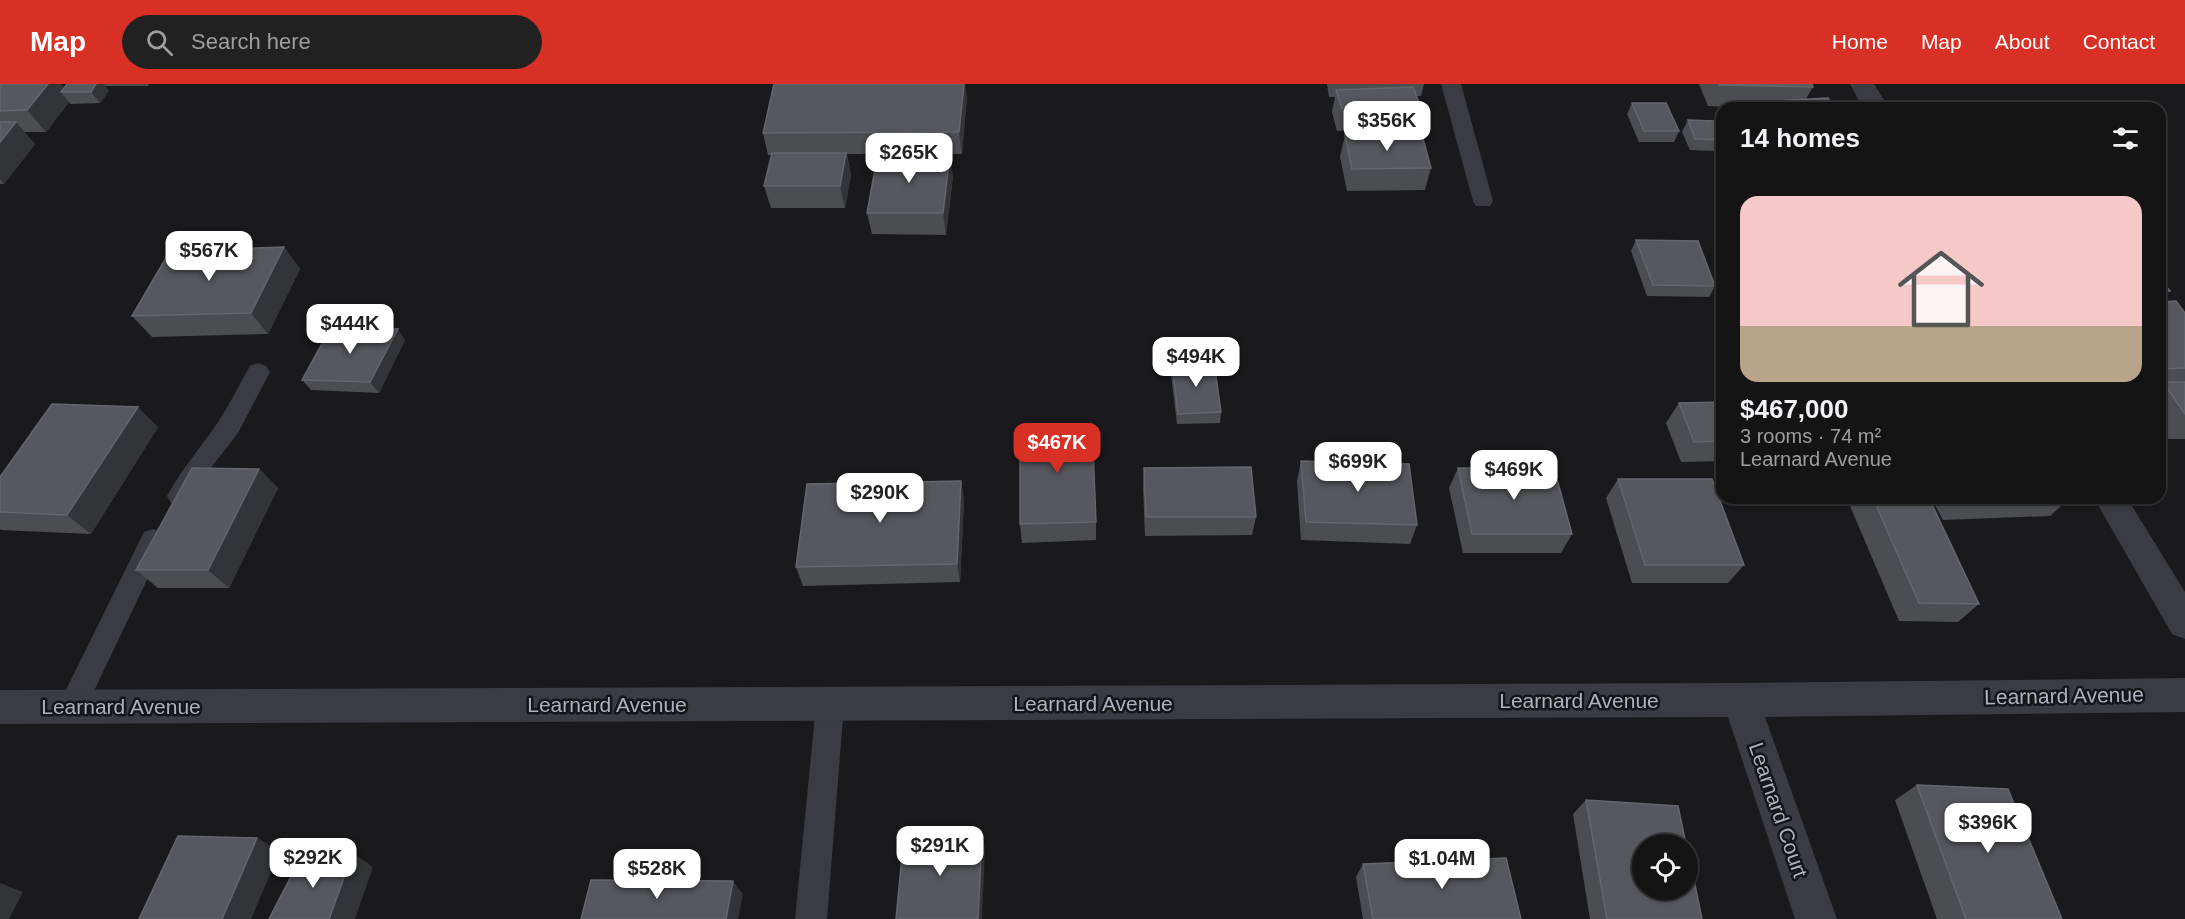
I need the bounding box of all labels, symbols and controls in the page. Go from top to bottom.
search box [122,15,542,69]
text: Map [30,26,86,57]
icon: search [143,26,176,59]
text: Search here [191,29,311,54]
text: Home [1832,30,1888,53]
text: Map [1921,30,1962,53]
text: About [1995,30,2050,53]
text: Contact [2083,30,2155,53]
pin: $356K [1345,101,1429,152]
text: $356K [1358,109,1416,131]
icon: filters [2109,122,2142,155]
text: 14 homes [1740,123,1860,153]
pin: $265K [867,133,951,184]
text: $265K [880,141,938,163]
pin: $567K [167,231,251,282]
icon: home [1887,235,1995,343]
text: $567K [180,239,238,261]
pin: $444K [308,304,392,355]
text: $444K [321,312,379,334]
pin: $494K [1154,337,1238,388]
text: $494K [1167,345,1225,367]
text: $467,000 [1740,394,1848,424]
pin: $467K [1015,423,1099,474]
text: 3 rooms · 74 m² [1740,425,1881,447]
text: $467K [1028,431,1086,453]
pin: $699K [1316,442,1400,493]
text: Learnard Avenue [1740,448,1892,470]
text: $699K [1329,450,1387,472]
pin: $469K [1472,450,1556,501]
text: $469K [1485,458,1543,480]
pin: $290K [838,473,922,524]
text: $290K [851,481,909,503]
street label: Learnard Avenue [1984,683,2144,708]
street label: Learnard Avenue [1499,689,1659,712]
street label: Learnard Avenue [1013,692,1173,715]
street label: Learnard Avenue [527,693,687,716]
street label: Learnard Avenue [41,695,201,718]
street label: Learnard Court [1745,739,1812,881]
pin: $396K [1946,803,2030,854]
text: $396K [1959,811,2017,833]
pin: $291K [898,826,982,877]
text: $291K [911,834,969,856]
map controls [1632,834,1698,900]
button: locate [1632,834,1698,900]
pin: $292K [271,838,355,889]
pin: $1.04M [1393,839,1491,890]
text: $292K [284,846,342,868]
text: $1.04M [1409,847,1475,869]
pin: $528K [615,849,699,900]
text: $528K [628,857,686,879]

